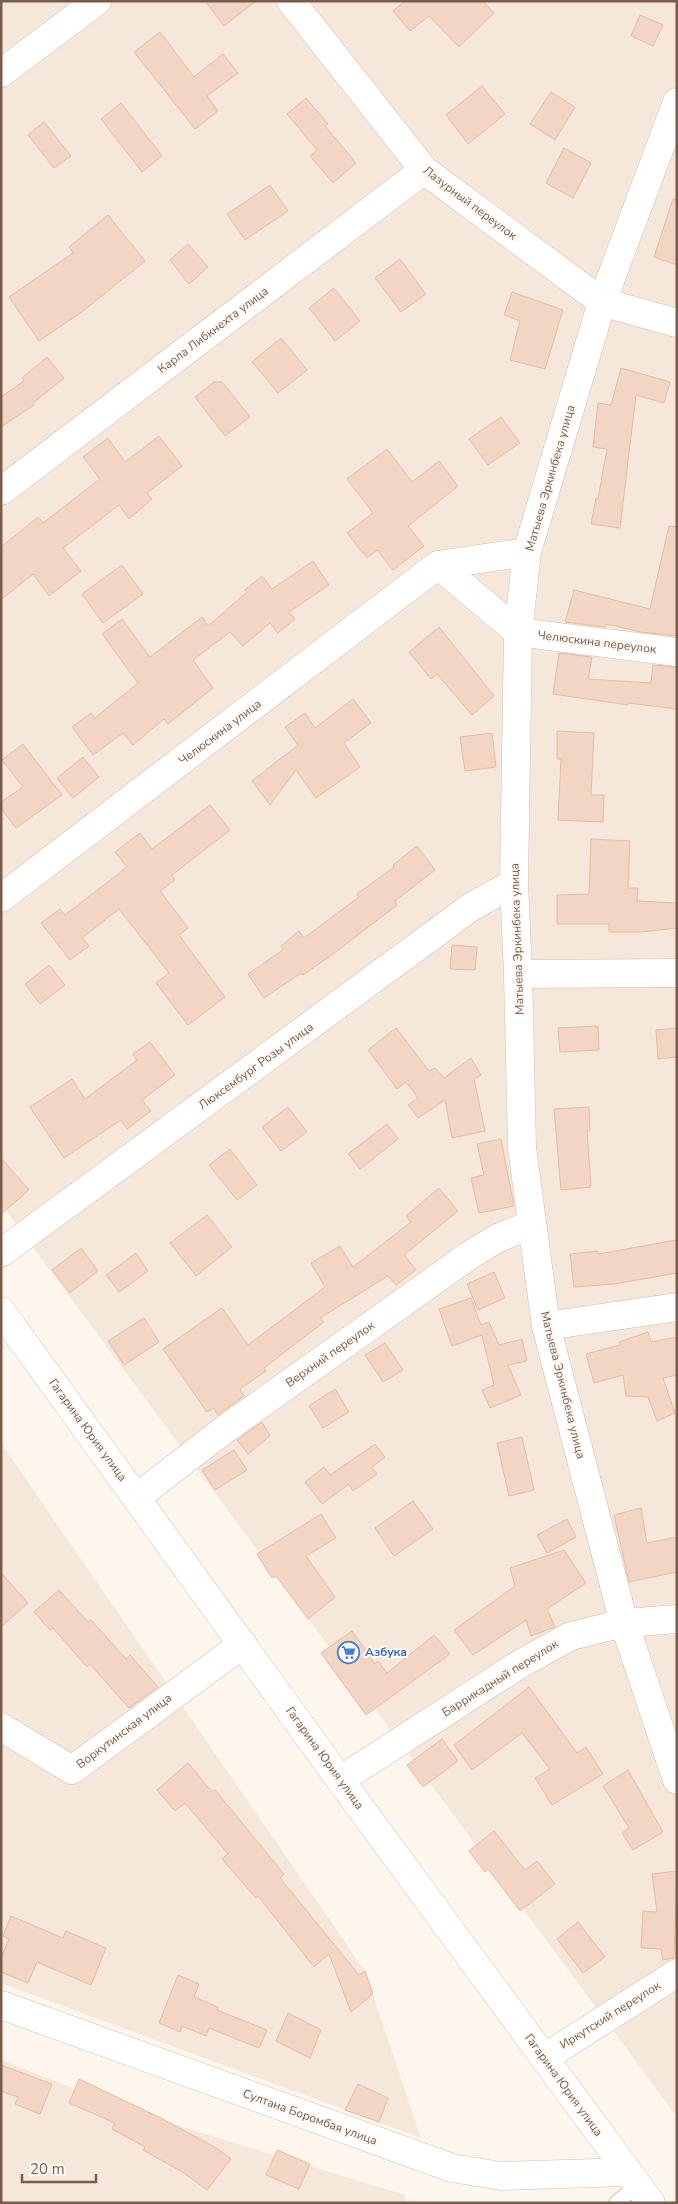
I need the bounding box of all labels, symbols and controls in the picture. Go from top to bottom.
street label: Лазурный переулок [420,162,521,244]
street label: Карла Либкнехта улица [154,283,272,377]
street label: Матыева Эркинбека улица [521,403,579,553]
street label: Челюскина переулок [537,627,658,657]
street label: Челюскина улица [175,696,265,768]
street label: Матыева Эркинбека улица [506,863,528,1015]
street label: Люксембург Розы улица [195,1019,317,1113]
street label: Матыева Эркинбека улица [537,1310,589,1460]
street label: Верхний переулок [282,1317,378,1391]
street label: Гагарина Юрия улица [45,1376,131,1484]
street label: Баррикадный переулок [439,1635,562,1720]
supermarket icon: Азбука [337,1640,361,1664]
place label: Азбука [365,1644,407,1660]
street label: Воркутинская улица [73,1690,175,1772]
street label: Гагарина Юрия улица [282,1704,368,1812]
street label: Иркутский переулок [557,1977,664,2053]
street label: Гагарина Юрия улица [521,2031,607,2139]
street label: Султана Боромбая улица [241,2085,379,2149]
scale bar [22,2152,96,2184]
text: 20 m [30,2159,65,2179]

